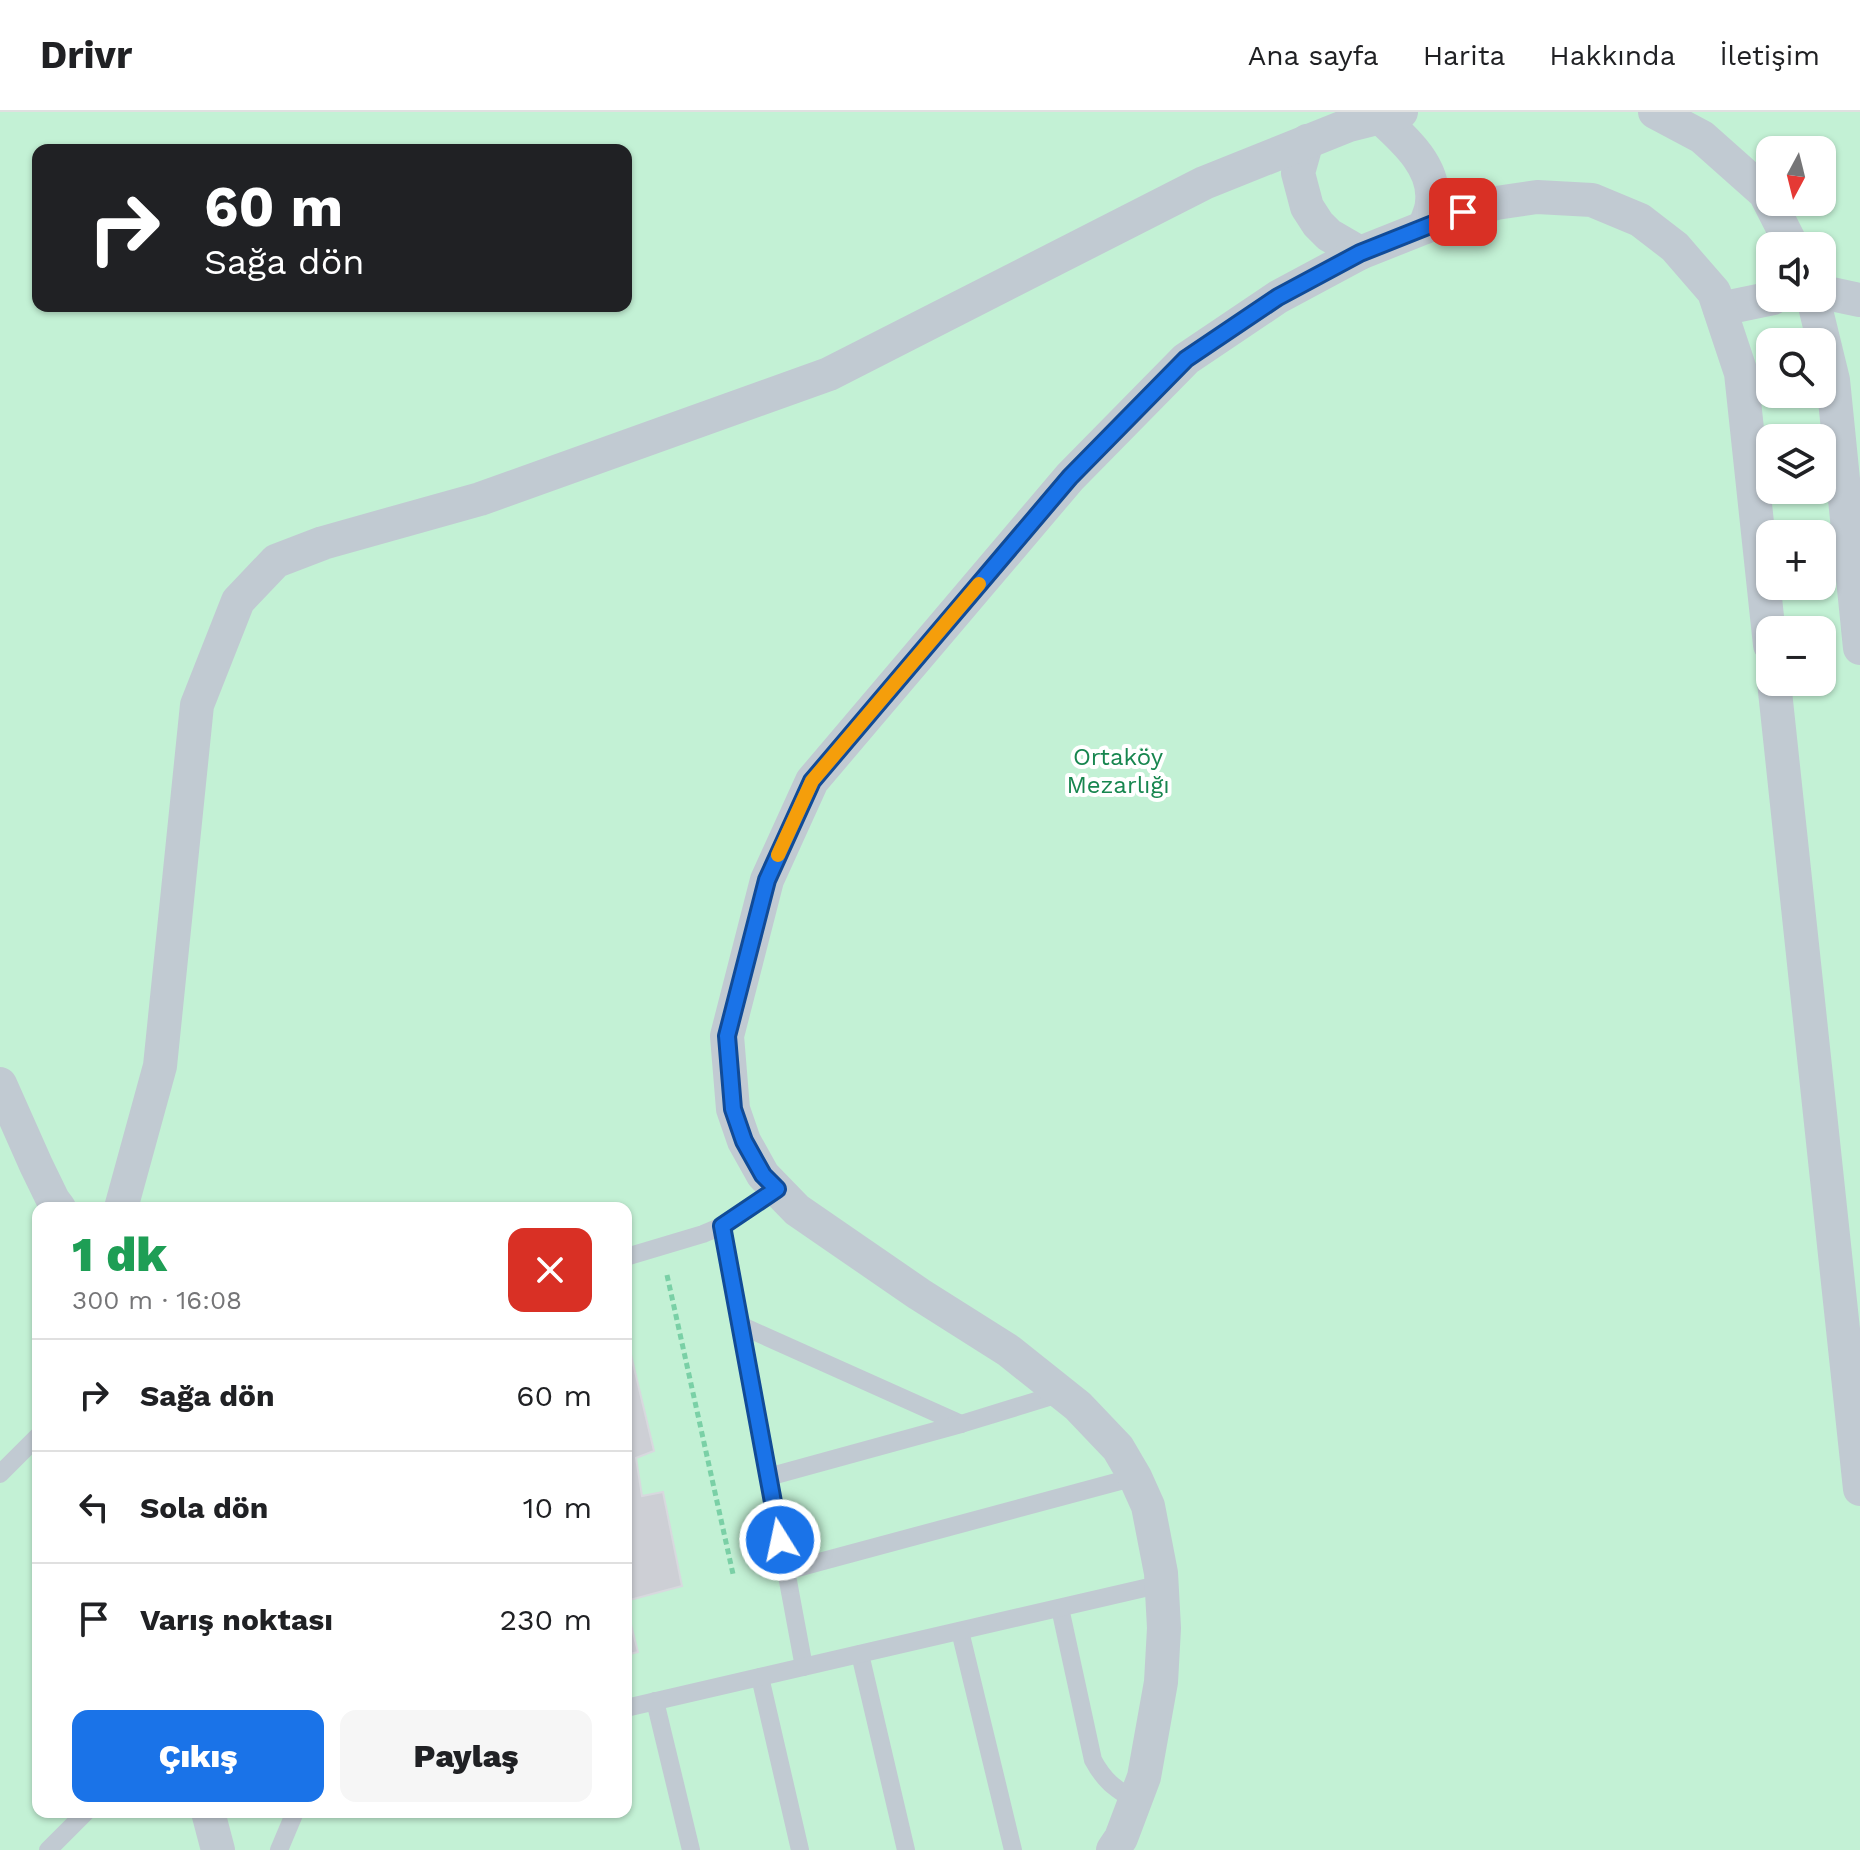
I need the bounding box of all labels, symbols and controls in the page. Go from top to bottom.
text: Drivr [40,33,132,77]
text: Ana sayfa [1248,39,1379,72]
text: Harita [1423,39,1505,72]
text: Hakkında [1549,39,1676,72]
text: İletişim [1720,39,1820,72]
north arrow [1756,136,1836,216]
map controls [1756,136,1836,696]
text: 60 m [204,174,343,240]
icon: right [72,176,176,280]
pin [1429,178,1497,246]
icon: arrive [1441,190,1485,234]
button: sound [1756,232,1836,312]
text: Sağa dön [204,241,365,283]
button: search [1756,328,1836,408]
button: layers [1756,424,1836,504]
button: + [1756,520,1836,600]
button: − [1756,616,1836,696]
park label: Ortaköy Mezarlığı [1066,743,1170,799]
text: 1 dk [72,1226,167,1283]
button: close [508,1228,592,1312]
text: 300 m · 16:08 [72,1285,242,1315]
icon: right [72,1373,116,1417]
text: Sağa dön [140,1378,275,1413]
text: 60 m [516,1378,592,1413]
icon: left [72,1485,116,1529]
text: Sola dön [140,1490,268,1525]
text: 10 m [523,1490,592,1525]
position arrow [738,1498,822,1582]
icon: arrive [72,1597,116,1641]
text: Varış noktası [140,1602,333,1637]
text: 230 m [500,1602,592,1637]
button: Çıkış [72,1710,324,1802]
button: Paylaş [340,1710,592,1802]

